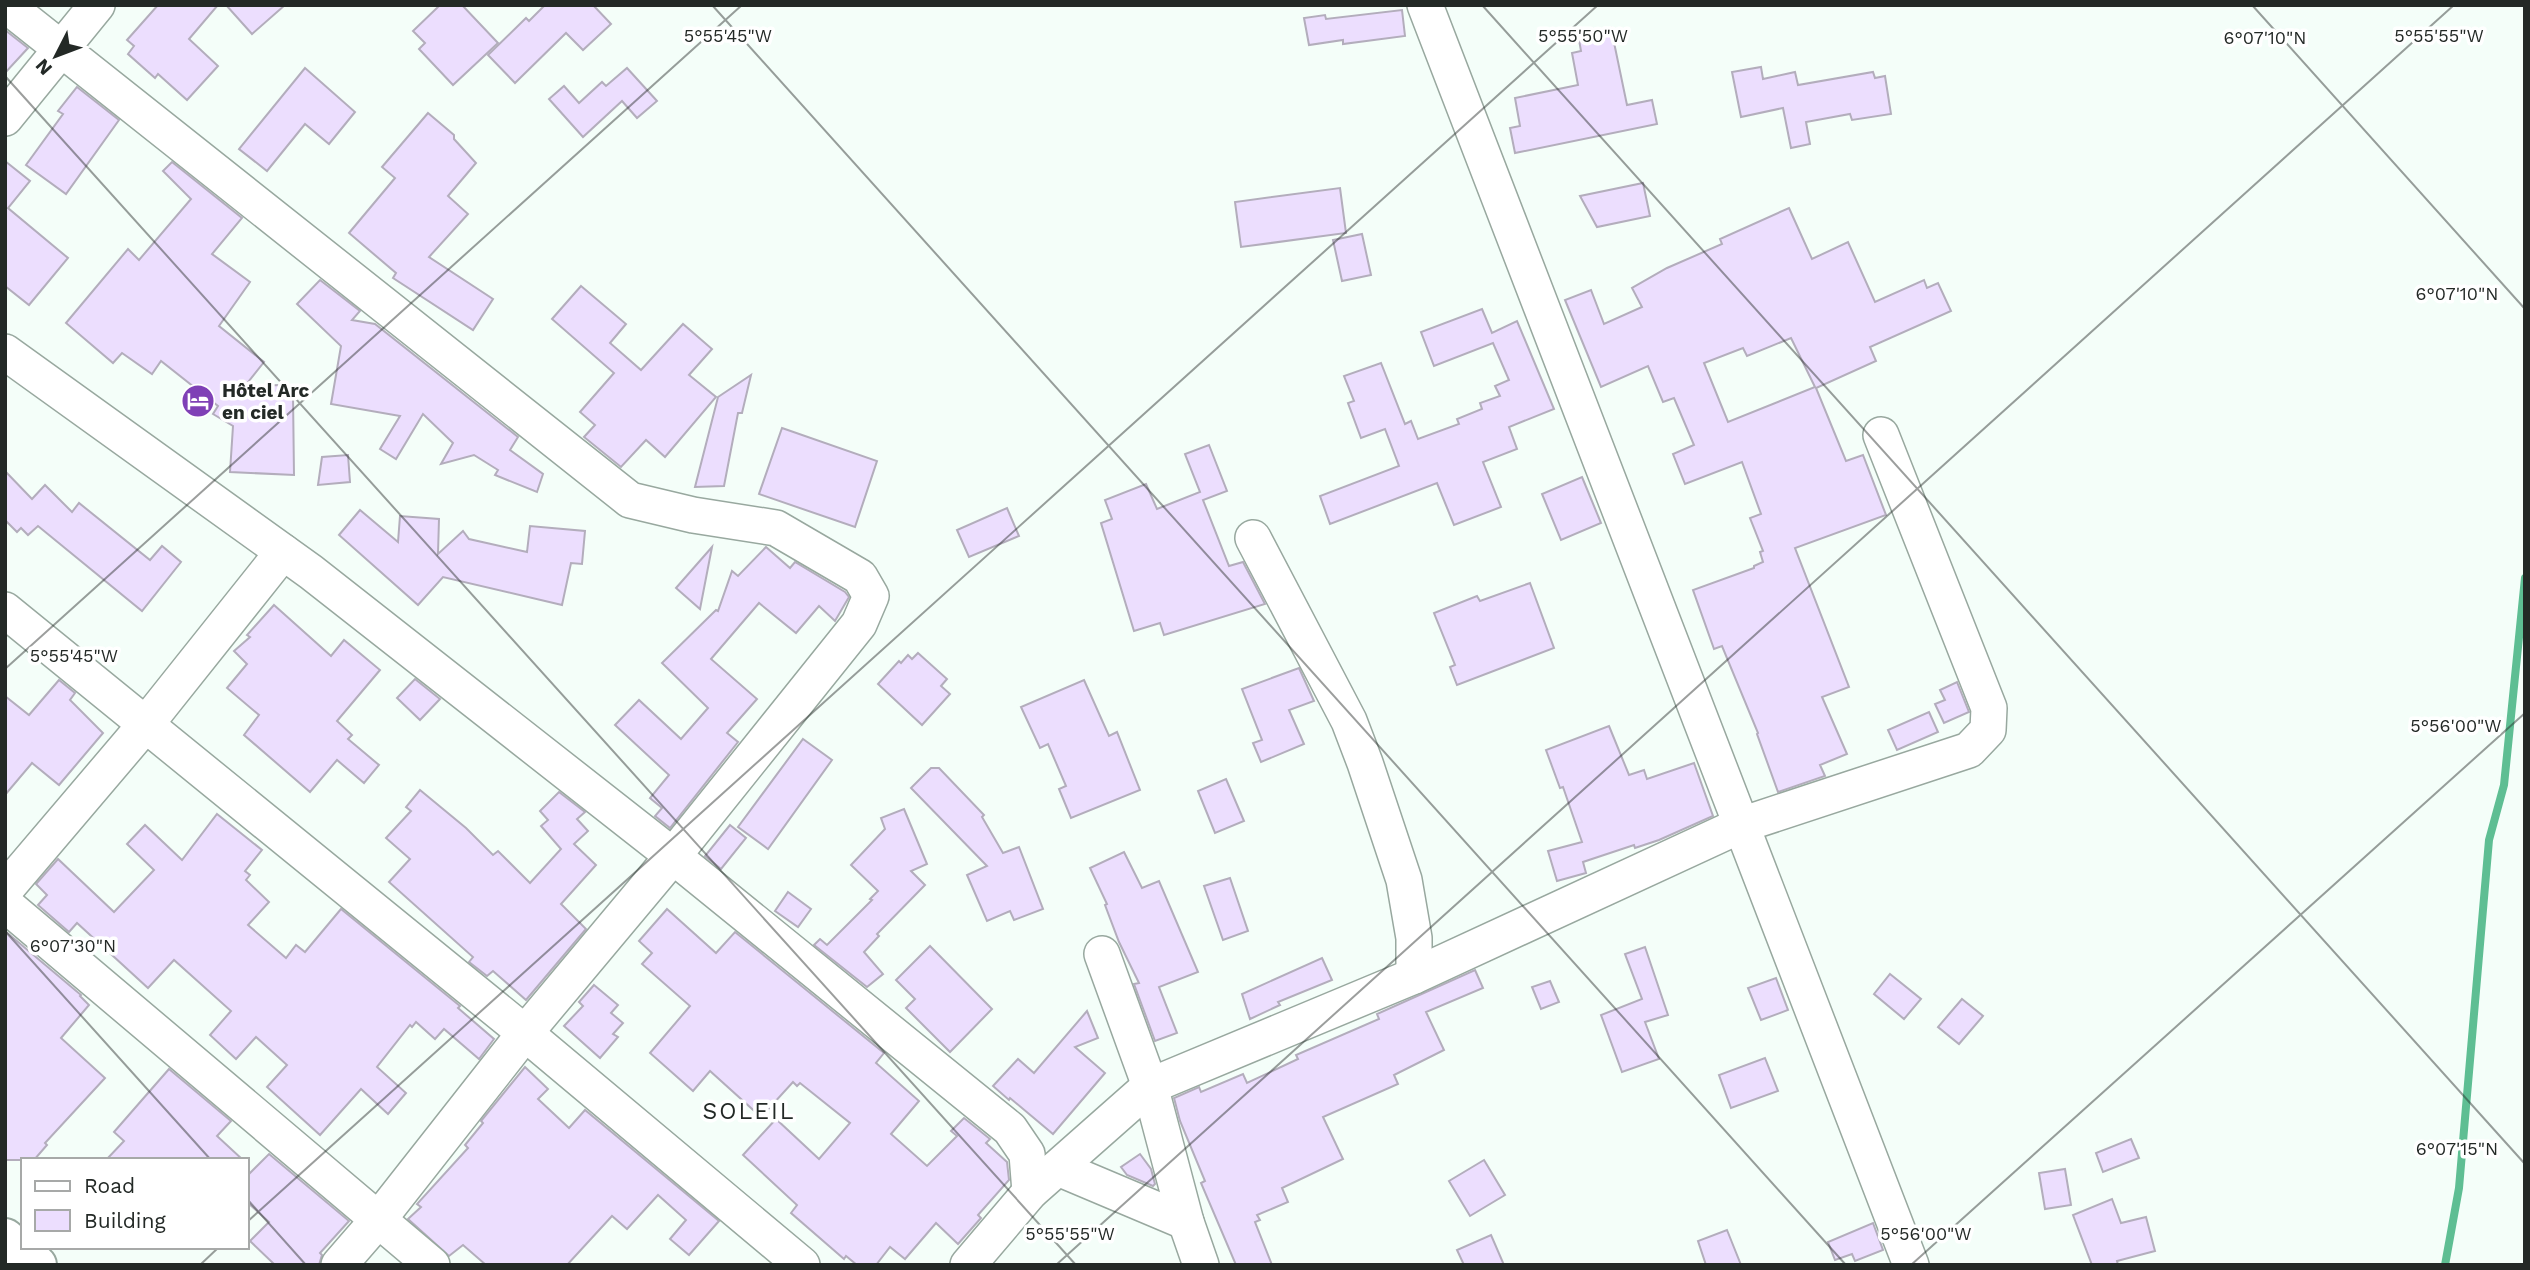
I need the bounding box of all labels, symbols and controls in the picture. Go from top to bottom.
north arrow [21,21,91,91]
text: 5°55'45"W [684,25,772,46]
text: 5°55'50"W [1538,25,1628,46]
text: 5°55'55"W [2394,25,2484,46]
text: 6°07'10"N [2223,27,2307,48]
text: N [30,54,57,80]
text: 6°07'10"N [2415,283,2499,304]
place label: Hôtel Arc en ciel [222,379,310,424]
hotel icon: Hôtel Arc en ciel [179,382,217,420]
text: 5°55'45"W [30,645,118,666]
text: 5°56'00"W [2410,715,2502,736]
text: 6°07'30"N [30,935,116,956]
district label: SOLEIL [703,1098,795,1125]
text: 6°07'15"N [2416,1138,2498,1159]
legend [21,1158,248,1249]
text: Road [84,1173,135,1198]
text: Building [84,1208,166,1233]
text: 5°55'55"W [1025,1223,1115,1244]
text: 5°56'00"W [1880,1223,1972,1244]

